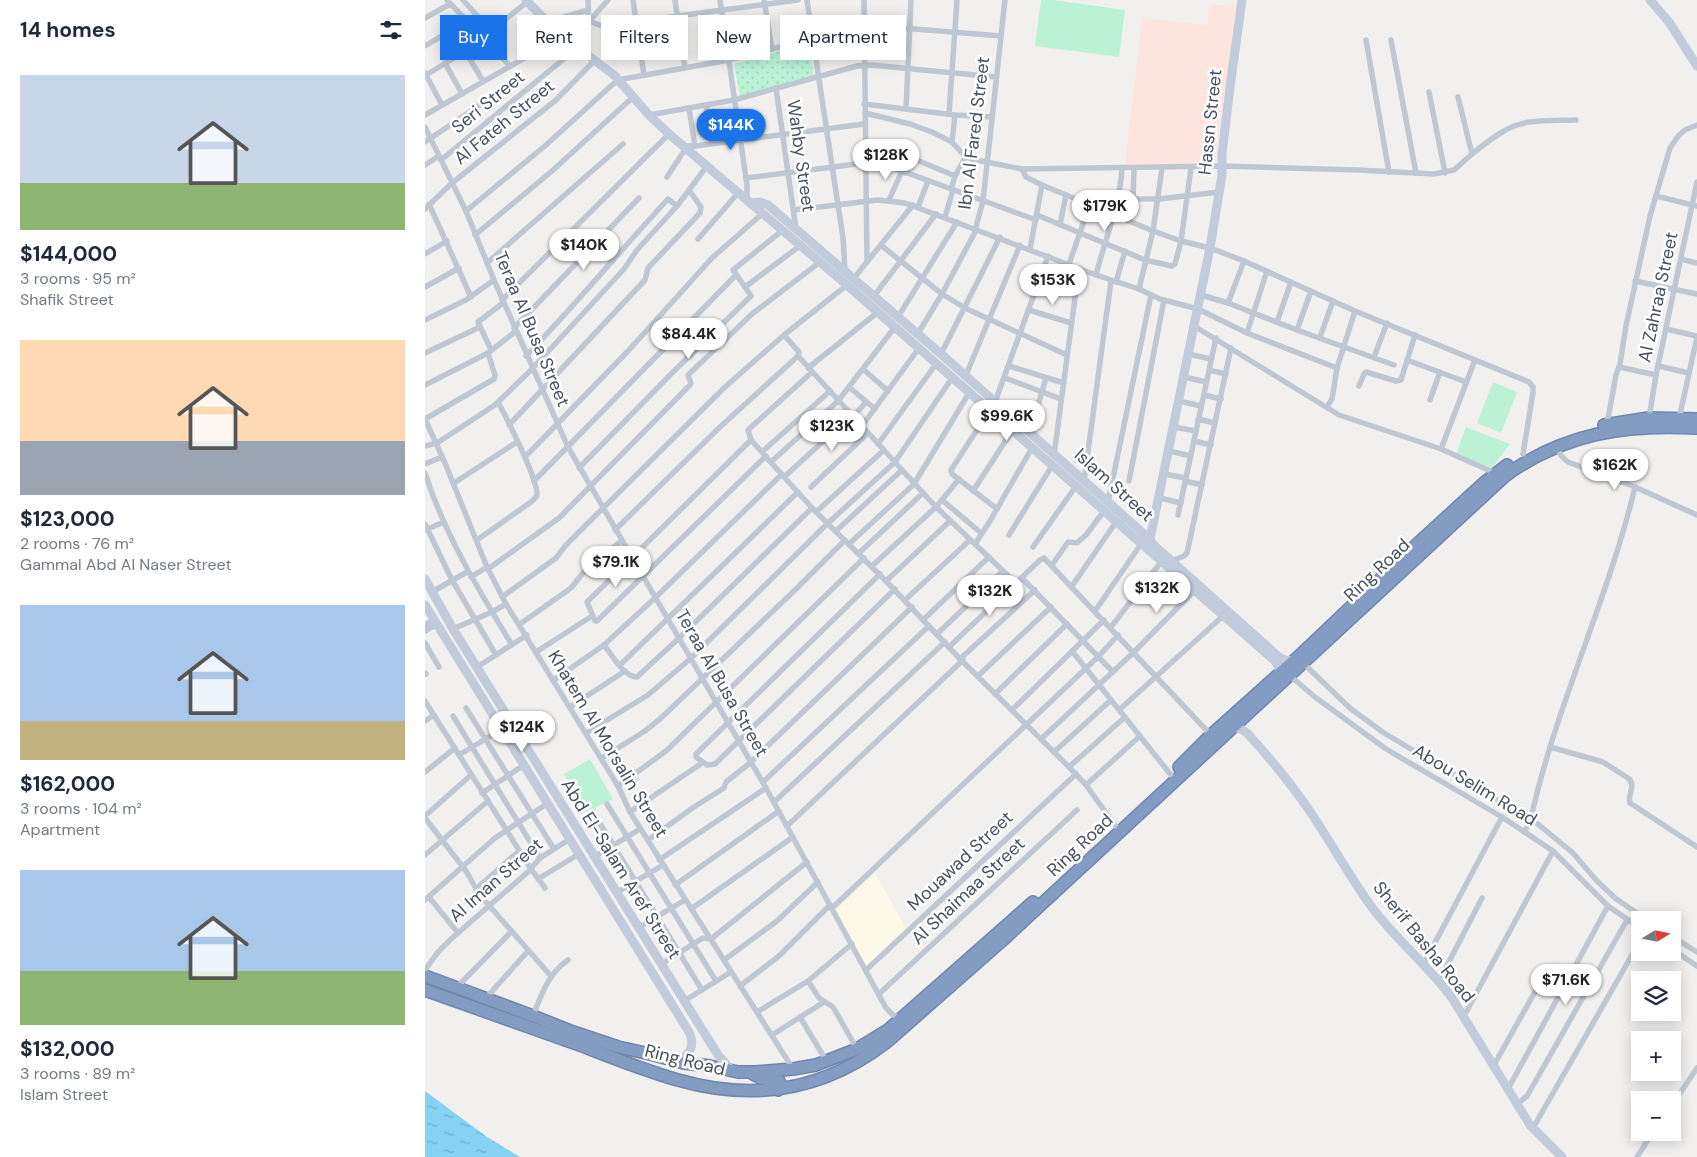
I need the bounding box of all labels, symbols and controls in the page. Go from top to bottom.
chip: Buy [440,15,507,60]
chip: Rent [517,15,591,60]
chip: Filters [601,15,688,60]
chip: New [698,15,770,60]
chip: Apartment [780,15,906,60]
text: 14 homes [20,16,116,44]
icon: filters [377,16,405,44]
street label: Ibn Al Fared Street [953,55,995,211]
street label: Seri Street [446,65,530,139]
street label: Hassn Street [1193,68,1227,176]
street label: Al Fateh Street [449,74,559,170]
street label: Wahby Street [781,98,821,214]
icon: home [168,108,258,198]
pin: $144K [696,108,766,151]
text: $144K [708,114,754,135]
pin: $128K [851,138,921,181]
text: $128K [863,144,909,165]
pin: $179K [1070,190,1140,232]
text: $179K [1083,195,1127,216]
pin: $140K [549,228,619,271]
street label: Al Zahraa Street [1632,230,1684,364]
text: $140K [560,234,608,255]
text: $144,000 [20,240,117,268]
street label: Teraa Al Busa Street [488,248,576,410]
pin: $153K [1018,264,1088,306]
text: 3 rooms · 95 m² [20,268,136,289]
text: $153K [1030,269,1076,290]
text: Shafik Street [20,289,114,310]
pin: $84.4K [648,318,730,360]
text: $84.4K [661,323,717,344]
icon: home [168,373,258,463]
pin: $99.6K [966,400,1048,442]
text: $99.6K [980,405,1034,426]
pin: $123K [797,410,867,452]
text: $123K [810,415,854,436]
street label: Islam Street [1069,443,1159,527]
pin: $162K [1580,448,1650,491]
text: $162K [1592,454,1638,475]
text: $123,000 [20,505,115,533]
text: 2 rooms · 76 m² [20,533,134,554]
street label: Ring Road [1339,533,1415,607]
pin: $79.1K [575,546,657,588]
text: $79.1K [592,551,640,572]
text: Gammal Abd Al Naser Street [20,554,232,575]
pin: $132K [1122,572,1192,614]
pin: $132K [955,574,1025,617]
text: $132K [1135,577,1179,598]
text: $132K [968,580,1012,601]
street label: Teraa Al Busa Street [670,605,774,761]
icon: home [168,638,258,728]
street label: Khatem Al Morsalin Street [542,646,674,842]
pin: $124K [487,710,557,753]
text: $124K [499,716,545,737]
street label: Abou Selim Road [1409,738,1541,832]
text: $162,000 [20,770,115,798]
street label: Abd El-Salam Aref Street [556,774,686,964]
text: 3 rooms · 104 m² [20,798,142,819]
street label: Mouawad Street [902,806,1018,916]
street label: Ring Road [1042,808,1118,882]
text: Apartment [20,819,100,840]
street label: Al Shaimaa Street [906,832,1030,950]
street label: Al Iman Street [444,833,548,927]
street label: Sherif Basha Road [1368,876,1480,1008]
icon: home [168,903,258,993]
north arrow [1631,911,1681,961]
map controls [1631,911,1681,1141]
pin: $71.6K [1525,964,1607,1006]
text: $71.6K [1542,969,1590,990]
button: layers [1631,971,1681,1021]
button: + [1631,1031,1681,1081]
text: $132,000 [20,1035,115,1063]
street label: Ring Road [642,1038,728,1082]
text: 3 rooms · 89 m² [20,1063,135,1084]
text: Islam Street [20,1084,108,1105]
button: − [1631,1091,1681,1141]

